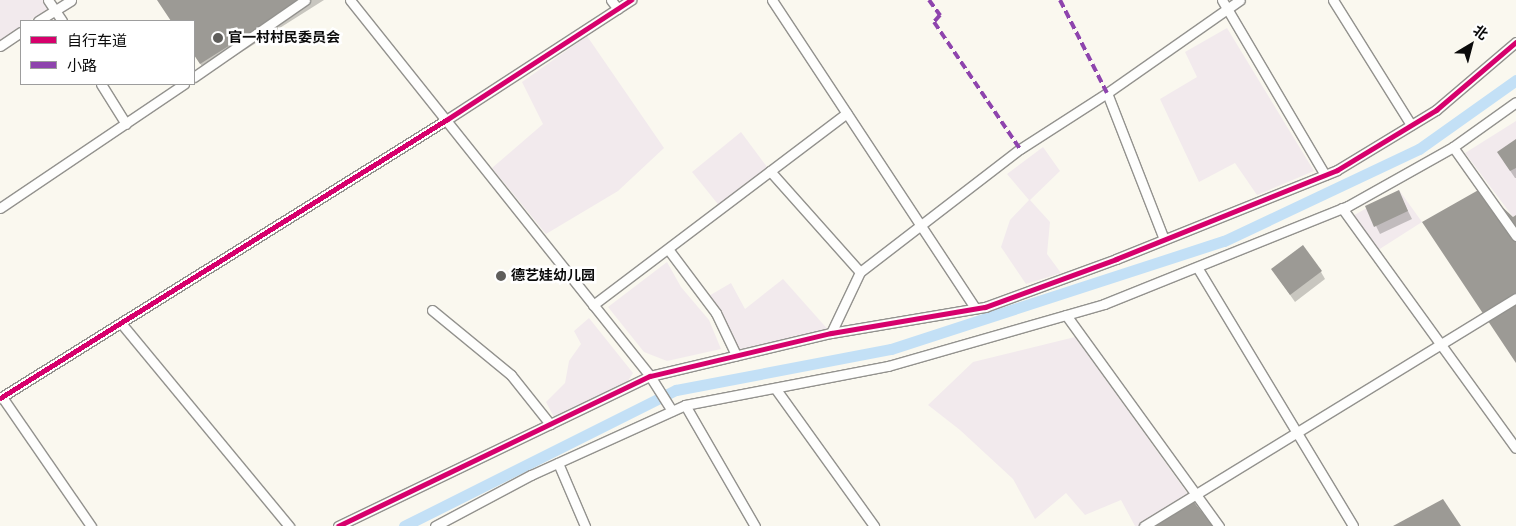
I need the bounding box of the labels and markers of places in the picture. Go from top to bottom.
place label: 官一村村民委员会 [228,30,340,46]
marker: 官一村村民委员会 [212,32,224,44]
place label: 德艺娃幼儿园 [511,268,595,284]
marker: 德艺娃幼儿园 [495,270,507,282]

